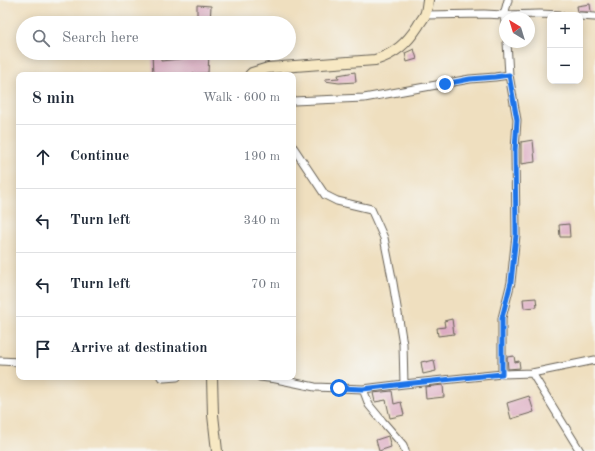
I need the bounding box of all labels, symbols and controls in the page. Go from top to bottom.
north arrow [499,12,535,48]
map controls [547,12,583,84]
button: + [547,12,583,48]
search box [16,16,296,60]
icon: search [30,27,52,49]
text: Search here [62,31,139,46]
button: − [547,48,583,84]
route end [436,75,454,93]
text: 8 min [32,90,75,107]
text: Walk · 600 m [203,91,280,104]
icon: ahead [32,146,54,168]
text: Continue [70,149,129,164]
text: 190 m [243,150,280,163]
icon: left [32,210,54,232]
text: Turn left [70,213,130,228]
text: 340 m [243,214,280,227]
icon: left [32,274,54,296]
text: Turn left [70,277,130,292]
text: 70 m [251,278,280,291]
icon: arrive [32,338,54,360]
text: Arrive at destination [70,341,208,356]
route start [330,379,348,397]

